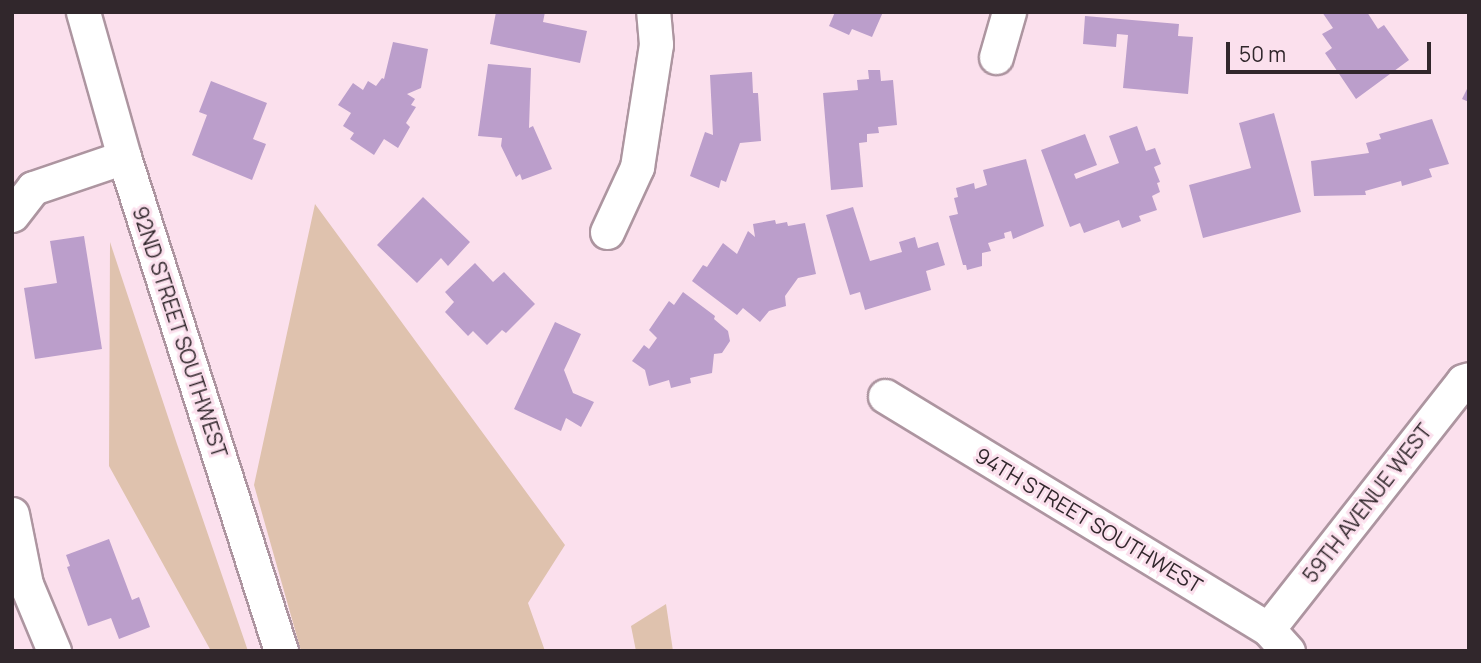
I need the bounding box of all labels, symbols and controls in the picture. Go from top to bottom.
scale bar [1229,28,1434,72]
text: 50 m [1239,40,1286,68]
street label: 92ND STREET SOUTHWEST [127,203,233,461]
street label: 59TH AVENUE WEST [1297,419,1437,587]
street label: 94TH STREET SOUTHWEST [971,442,1207,598]

